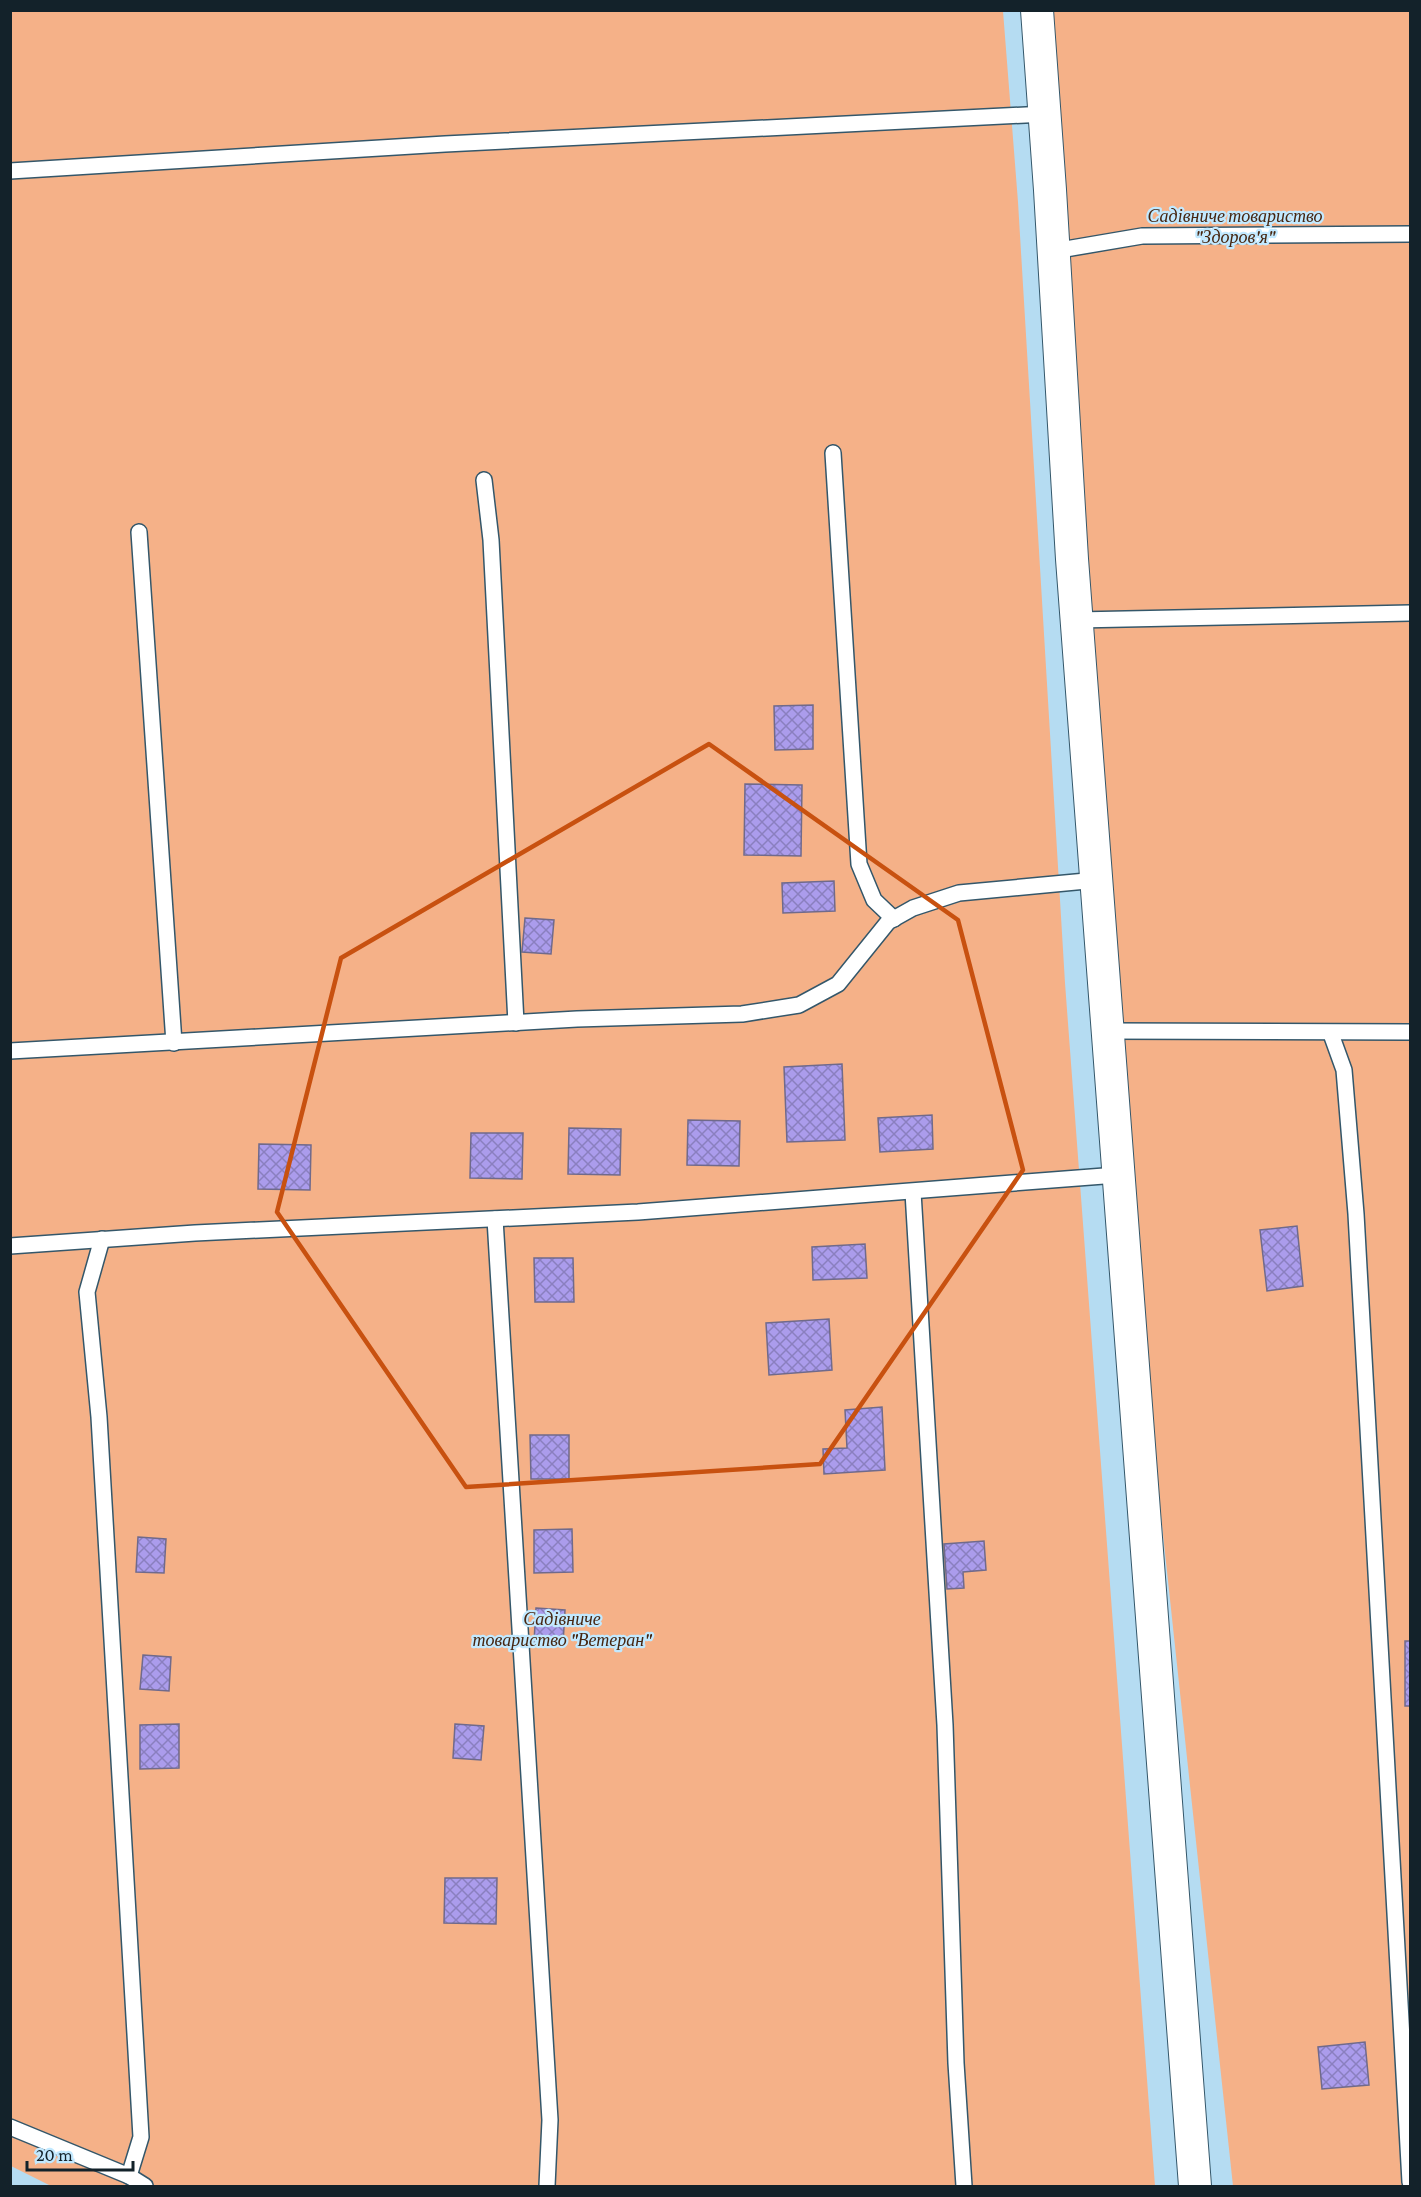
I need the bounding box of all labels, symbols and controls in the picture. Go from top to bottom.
park label: Садівниче товариство "Здоров'я" [1147,206,1323,247]
park label: Садівниче товариство "Ветеран" [473,1609,652,1650]
scale bar [27,2134,134,2172]
text: 20 m [36,2145,73,2165]

